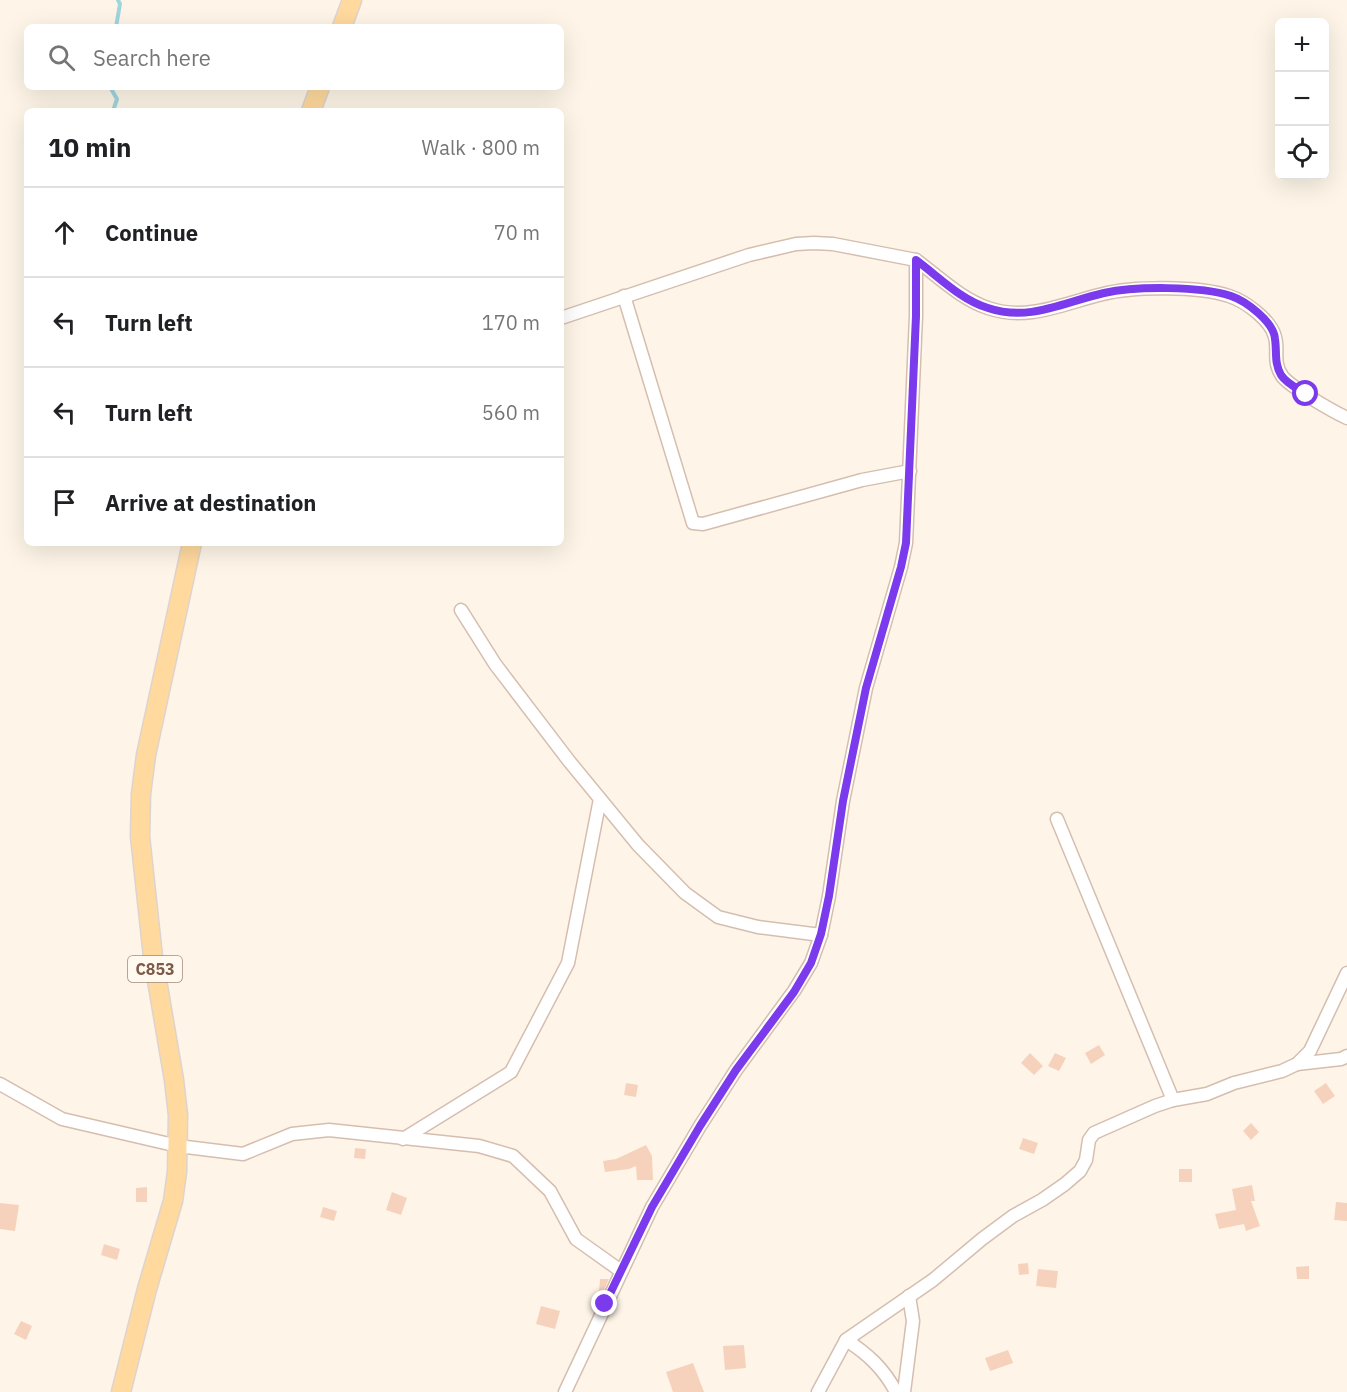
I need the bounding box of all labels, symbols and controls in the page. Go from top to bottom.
map controls [1275,18,1329,180]
button: + [1275,18,1329,72]
search box [24,24,564,90]
icon: search [45,41,78,74]
text: Search here [93,43,211,72]
button: − [1275,72,1329,126]
button: locate [1275,126,1329,180]
text: 10 min [48,130,132,164]
text: Walk · 800 m [422,134,540,161]
icon: ahead [48,216,81,249]
text: Continue [105,218,198,247]
text: 70 m [494,219,540,246]
icon: left [48,306,81,339]
text: Turn left [105,308,193,337]
text: 170 m [482,309,540,336]
route start [1292,380,1318,406]
icon: left [48,396,81,429]
text: Turn left [105,398,193,427]
text: 560 m [482,399,540,426]
icon: arrive [48,486,81,519]
text: Arrive at destination [105,488,316,517]
road number: C853 [128,956,182,982]
route end [591,1290,617,1316]

